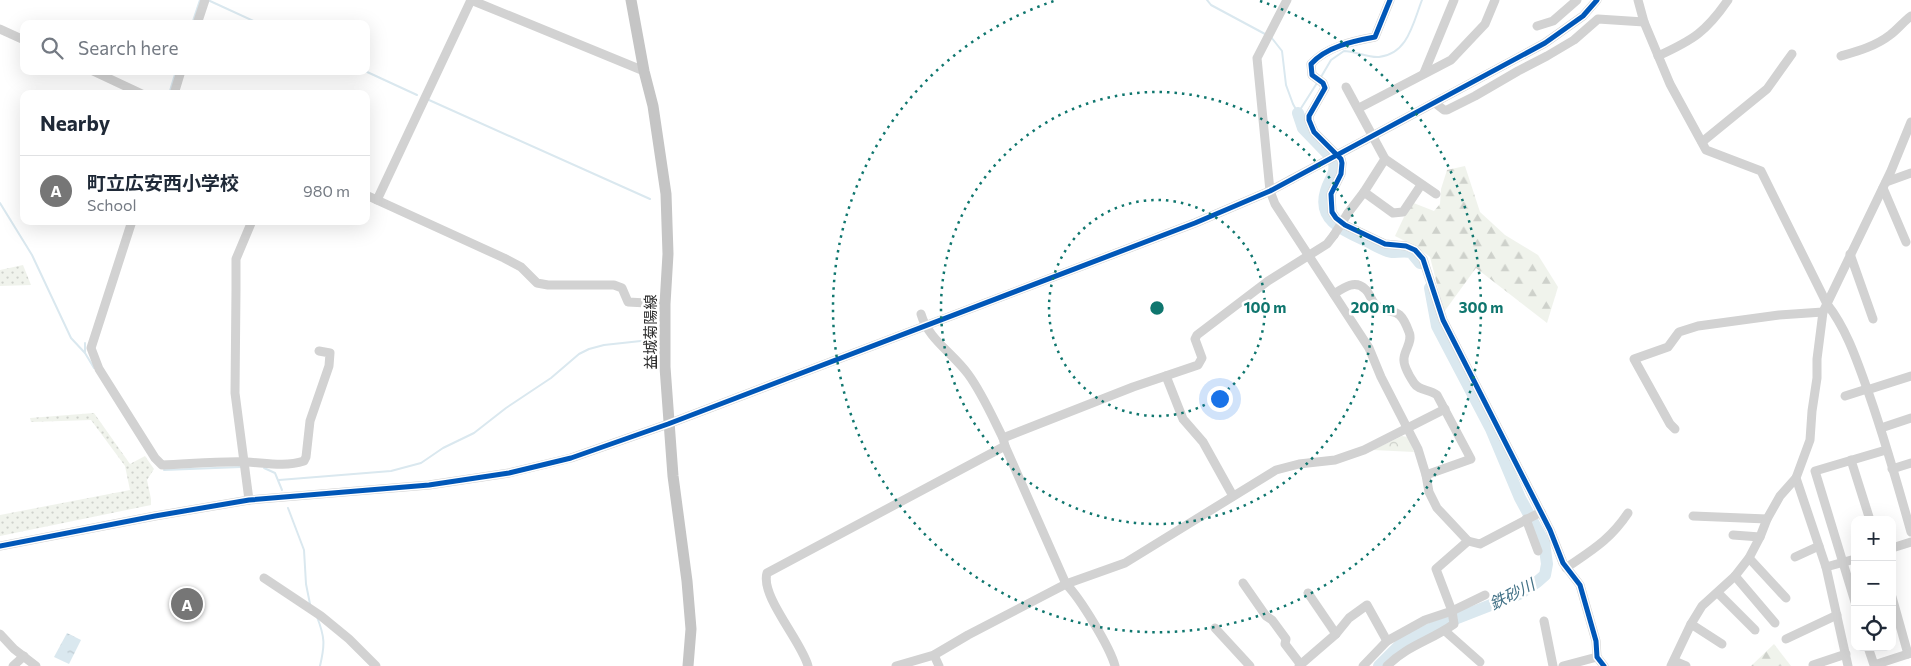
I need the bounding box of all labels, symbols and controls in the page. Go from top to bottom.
search box [20,20,370,75]
icon: search [38,34,66,62]
text: Search here [78,36,178,59]
text: Nearby [40,110,110,135]
text: 町立広安西小学校 [87,171,239,194]
text: A [50,181,62,200]
text: 980 m [303,181,350,200]
text: School [87,195,137,214]
street label: 益城菊陽線 [641,294,659,370]
text: 100 m [1244,298,1286,316]
text: 200 m [1351,298,1395,316]
text: 300 m [1459,298,1503,316]
centre of rings [1148,299,1166,317]
your location [1207,386,1233,412]
map controls [1851,516,1896,651]
button: + [1851,516,1896,561]
button: − [1851,561,1896,606]
water label: 鉄砂川 [1486,573,1539,613]
pin: A [171,585,203,623]
button: locate [1851,606,1896,651]

